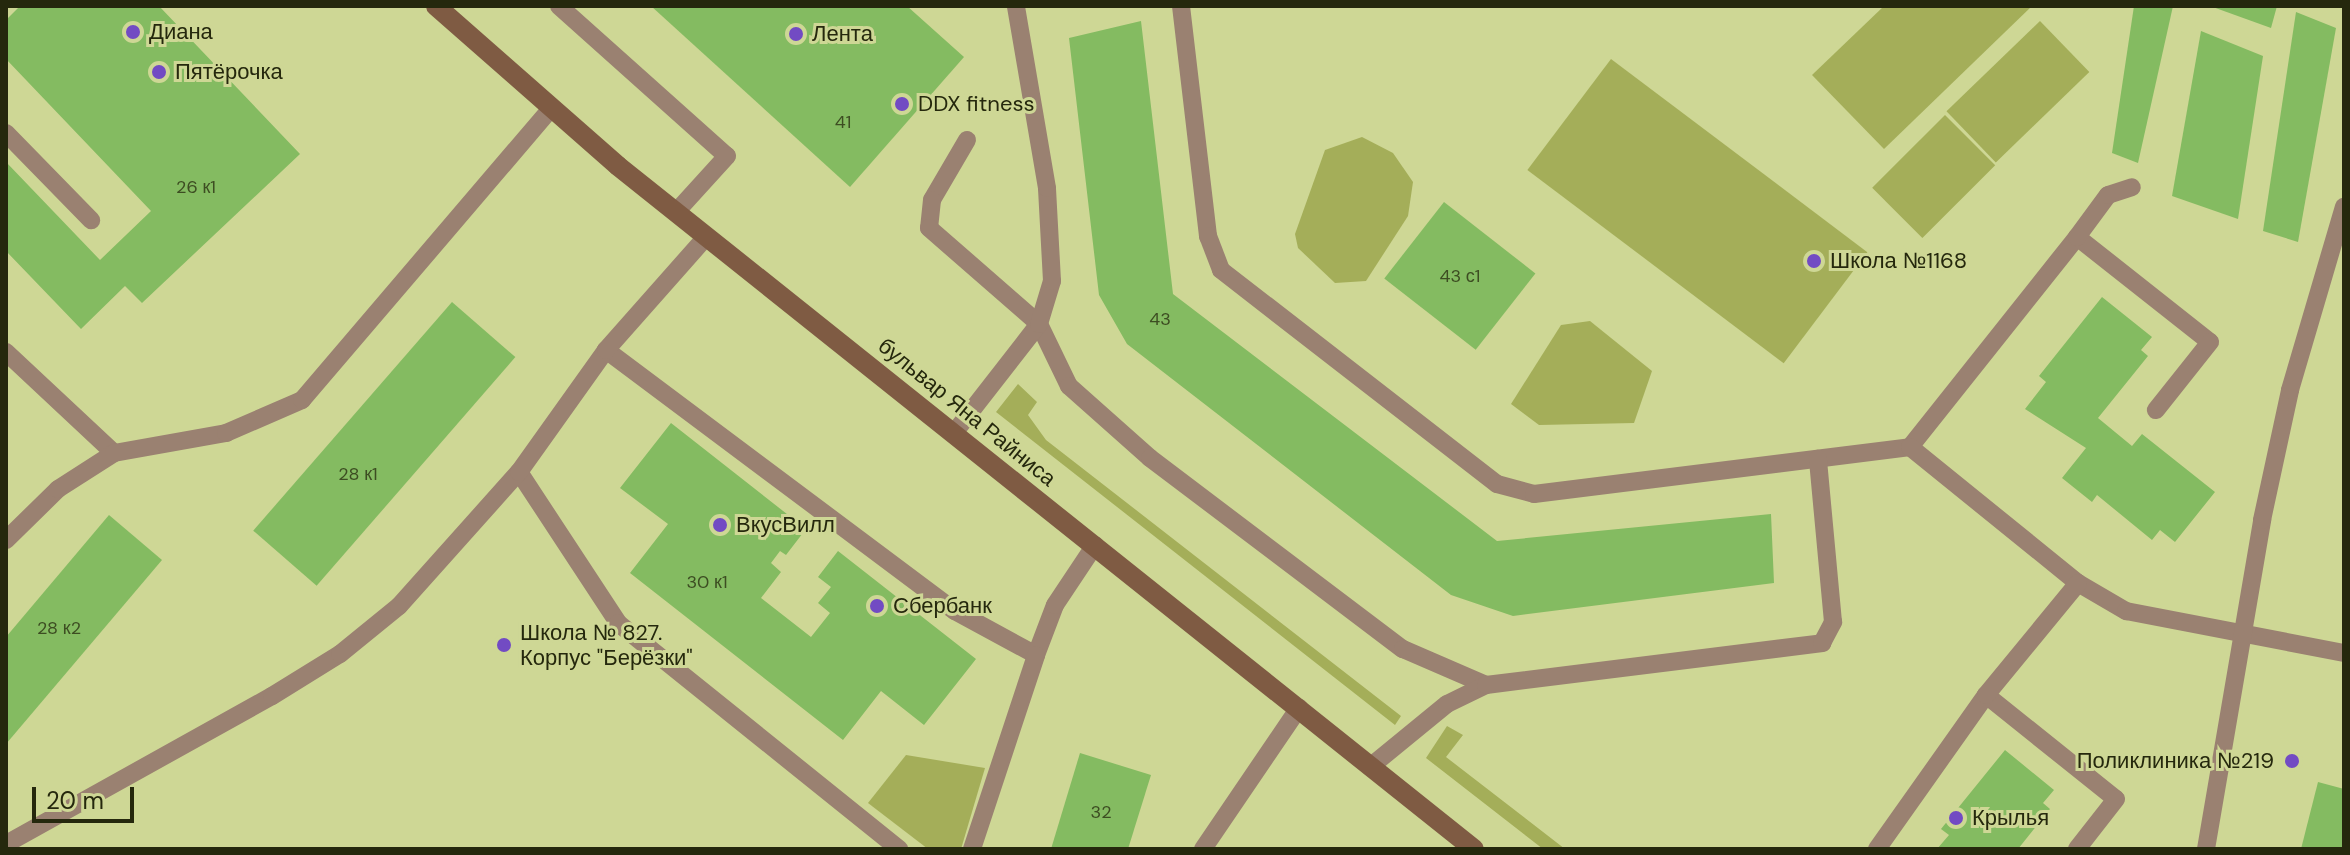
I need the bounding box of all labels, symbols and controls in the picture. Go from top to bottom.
place label: Диана [149,19,213,45]
place label: Лента [812,21,873,47]
marker: Диана [124,23,142,41]
marker: Лента [787,25,805,43]
place label: Пятёрочка [175,59,283,85]
marker: Пятёрочка [150,63,168,81]
place label: DDX fitness [918,91,1035,117]
marker: DDX fitness [893,95,911,113]
house number: 41 [835,111,851,133]
house number: 26 к1 [176,176,216,198]
place label: Школа №1168 [1830,248,1967,274]
marker: Школа №1168 [1805,252,1823,270]
house number: 43 с1 [1440,265,1480,287]
house number: 43 [1149,308,1171,330]
street label: бульвар Яна Райниса [873,332,1061,492]
house number: 28 к1 [338,463,378,485]
place label: ВкусВилл [736,512,835,538]
marker: ВкусВилл [711,516,729,534]
house number: 30 к1 [686,571,728,593]
place label: Сбербанк [893,593,992,619]
marker: Сбербанк [868,597,886,615]
house number: 28 к2 [37,617,81,639]
place label: Школа № 827. Корпус "Берёзки" [520,619,693,670]
marker: Школа № 827. Корпус "Берёзки" [495,636,513,654]
place label: Поликлиника №219 [2077,748,2274,774]
marker: Поликлиника №219 [2281,750,2303,772]
scale bar [36,771,138,821]
text: 20 m [46,785,104,816]
house number: 32 [1090,801,1112,823]
place label: Крылья [1972,805,2049,831]
marker: Крылья [1947,809,1965,827]

